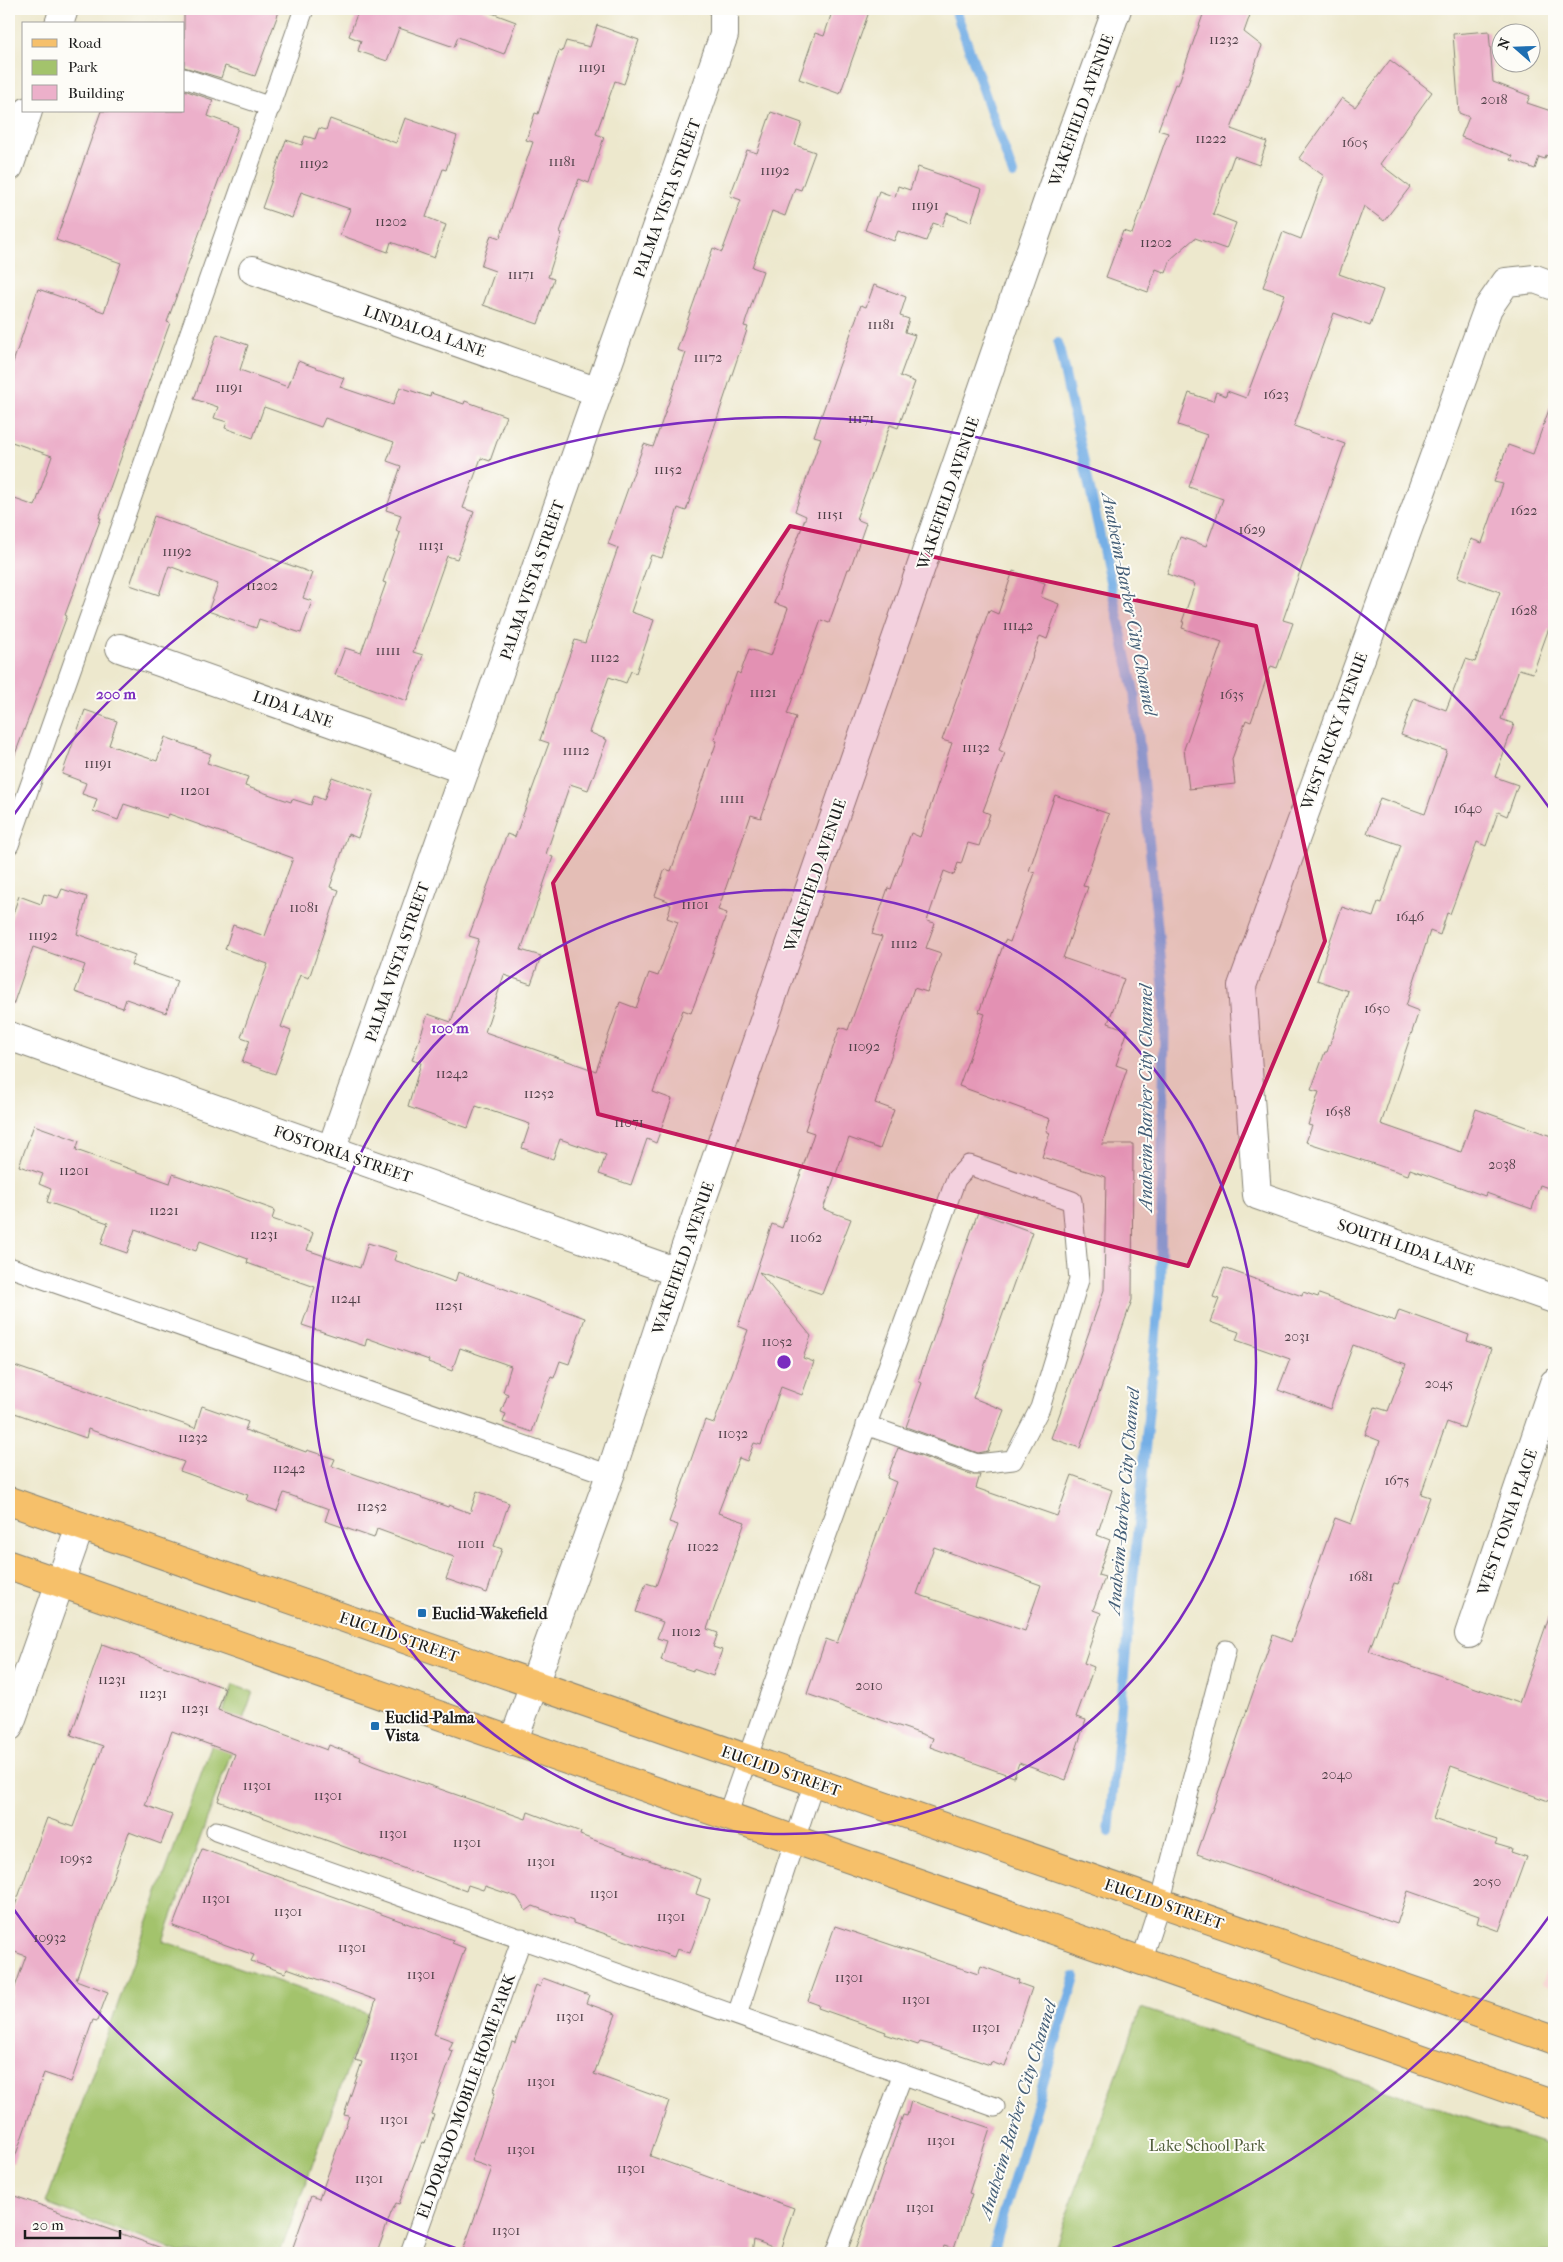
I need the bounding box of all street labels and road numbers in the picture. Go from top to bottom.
street label: WAKEFIELD AVENUE [1044,31,1117,189]
street label: PALMA VISTA STREET [629,116,705,280]
street label: LINDALOA LANE [361,301,489,361]
street label: WAKEFIELD AVENUE [913,414,983,573]
street label: PALMA VISTA STREET [496,497,568,662]
street label: WEST RICKY AVENUE [1296,650,1371,813]
street label: LIDA LANE [250,686,336,732]
street label: WAKEFIELD AVENUE [780,796,850,955]
street label: PALMA VISTA STREET [361,879,433,1044]
street label: FOSTORIA STREET [271,1121,415,1187]
street label: WAKEFIELD AVENUE [648,1179,718,1338]
street label: SOUTH LIDA LANE [1335,1215,1477,1279]
street label: WEST TONIA PLACE [1473,1446,1541,1599]
street label: EUCLID STREET [337,1608,462,1666]
street label: EUCLID STREET [719,1742,844,1800]
street label: EUCLID STREET [1102,1875,1227,1933]
street label: EL DORADO MOBILE HOME PARK [413,1970,520,2221]

